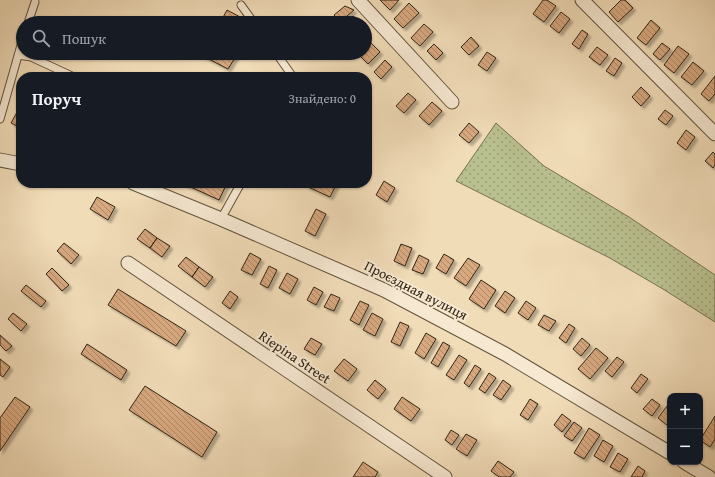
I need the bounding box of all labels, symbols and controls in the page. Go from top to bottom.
search box [16,16,372,60]
icon: search [30,27,52,49]
text: Пошук [62,28,106,49]
text: Поруч [32,86,81,111]
text: Знайдено: 0 [288,89,356,108]
street label: Проєздная вулиця [361,255,471,325]
street label: Riepina Street [255,325,335,389]
map controls [667,393,703,465]
button: + [667,393,703,429]
button: − [667,429,703,465]

